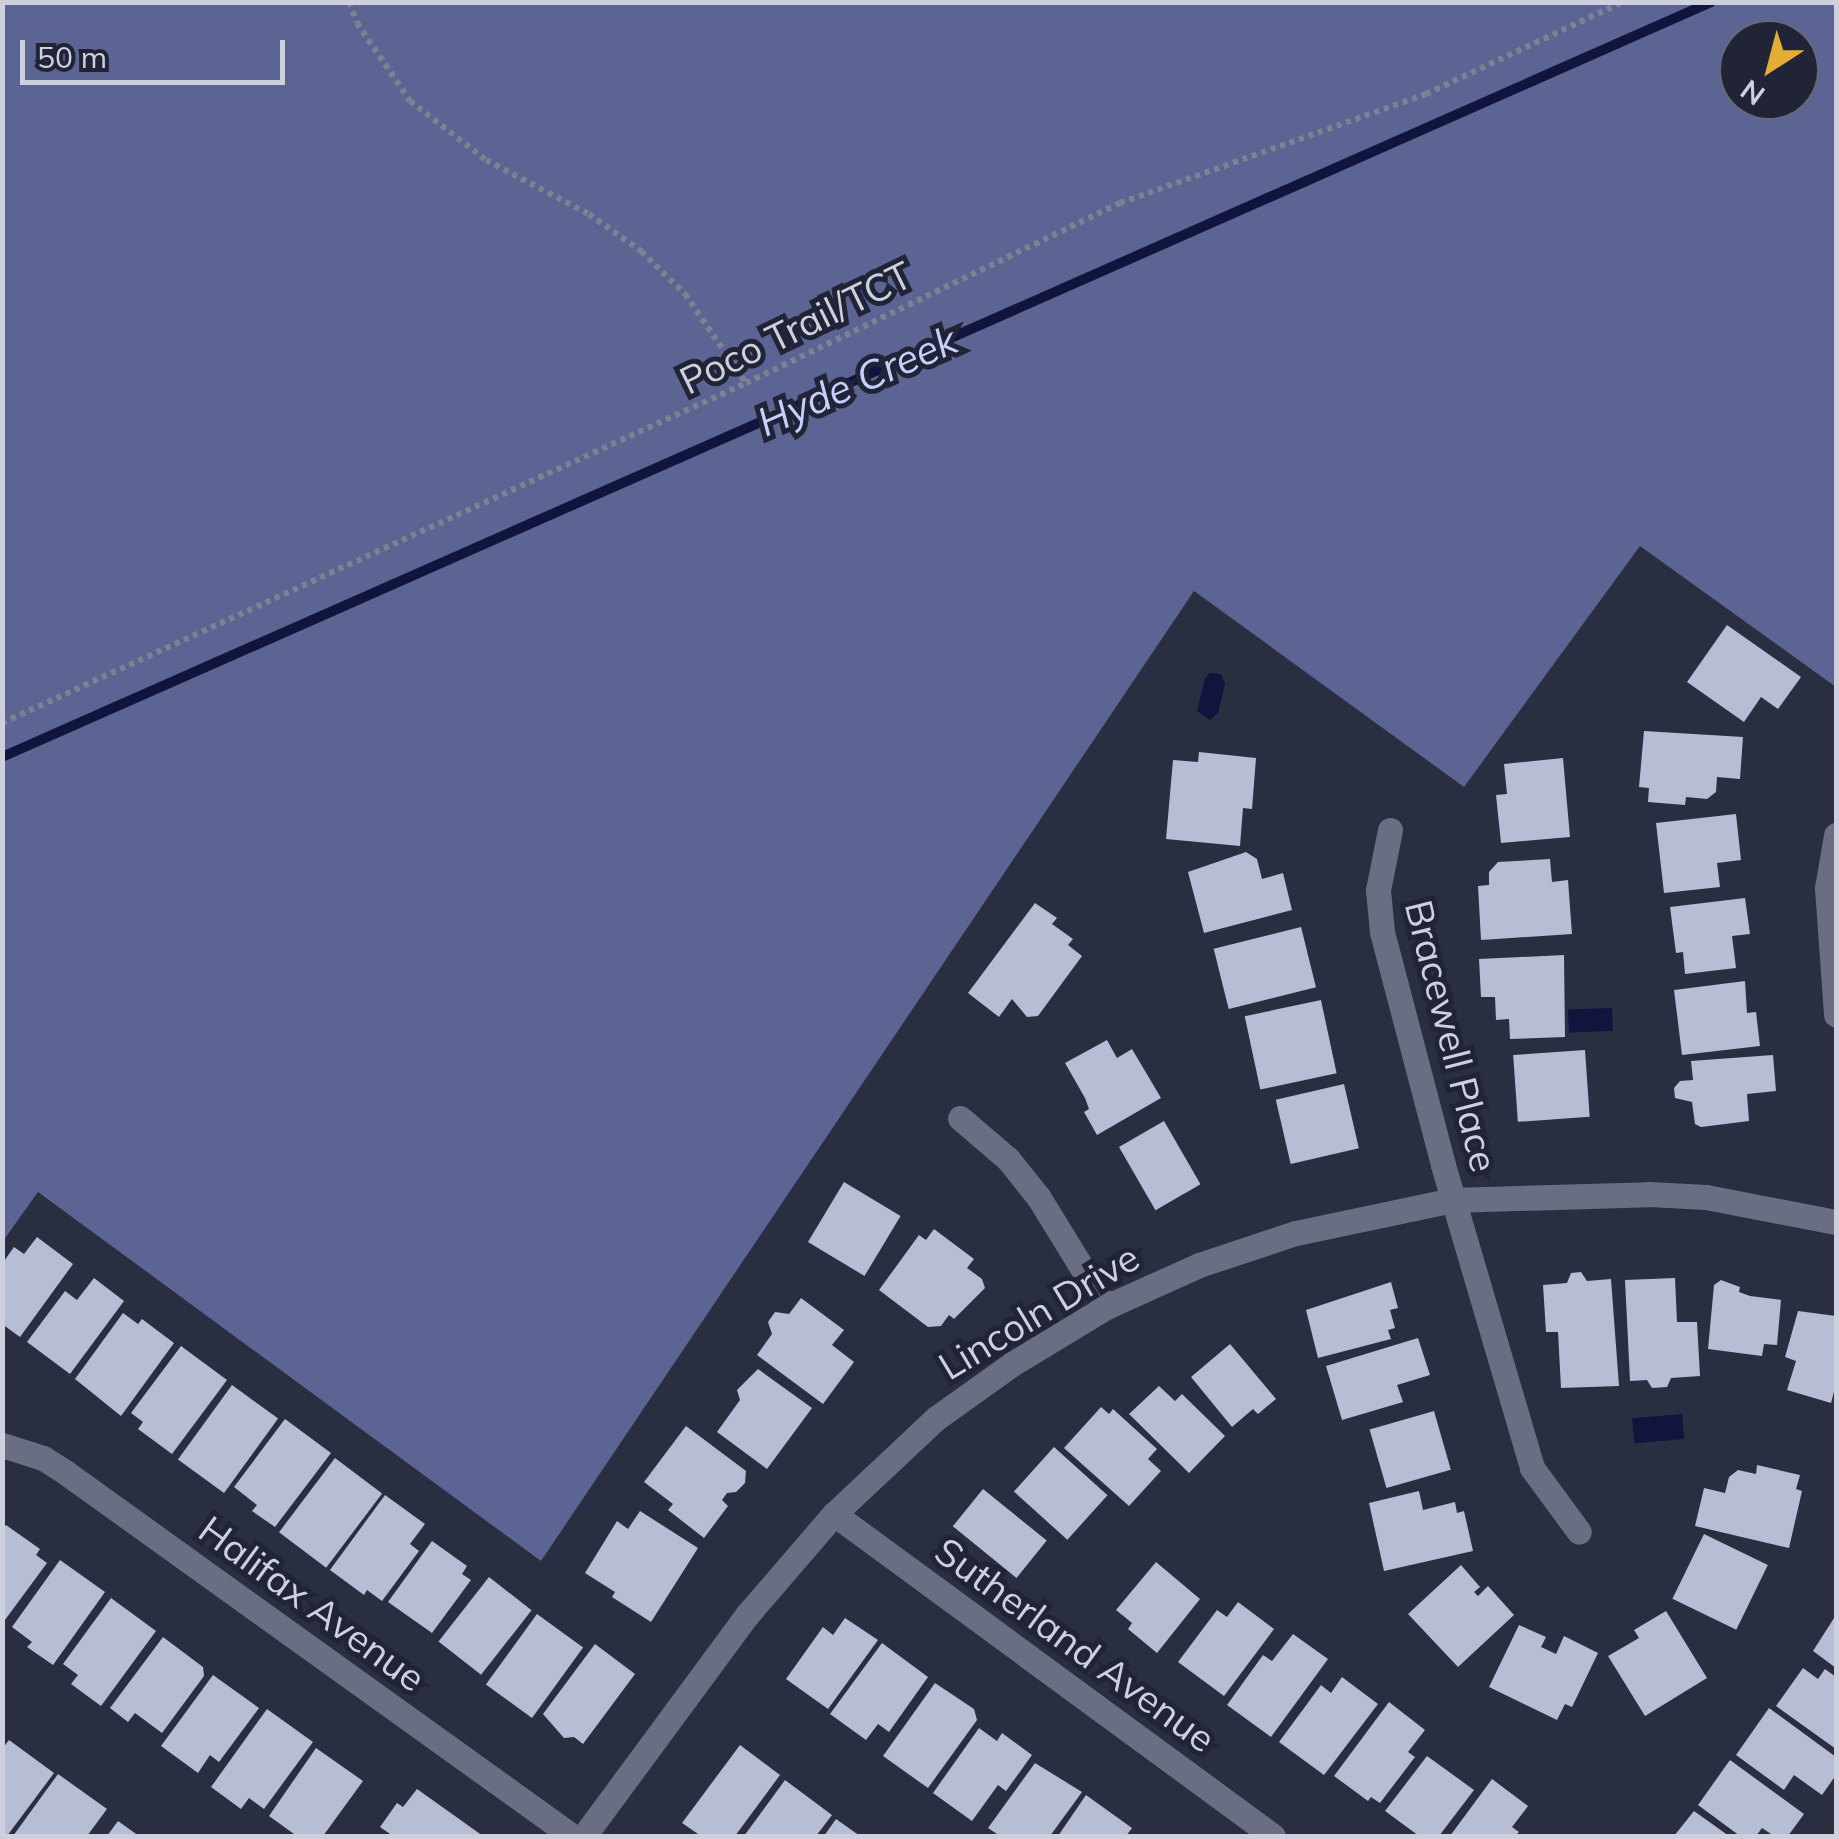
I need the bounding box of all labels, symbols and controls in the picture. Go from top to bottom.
scale bar [25,20,290,82]
north arrow [1719,20,1819,120]
text: 50 m [37,38,107,76]
text: N [1733,73,1771,113]
street label: Poco Trail/TCT [673,252,919,404]
water label: Hyde Creek [750,315,964,445]
street label: Bracewell Place [1395,896,1507,1176]
street label: Lincoln Drive [931,1234,1147,1390]
street label: Halifax Avenue [190,1507,434,1701]
street label: Sutherland Avenue [926,1528,1224,1762]

